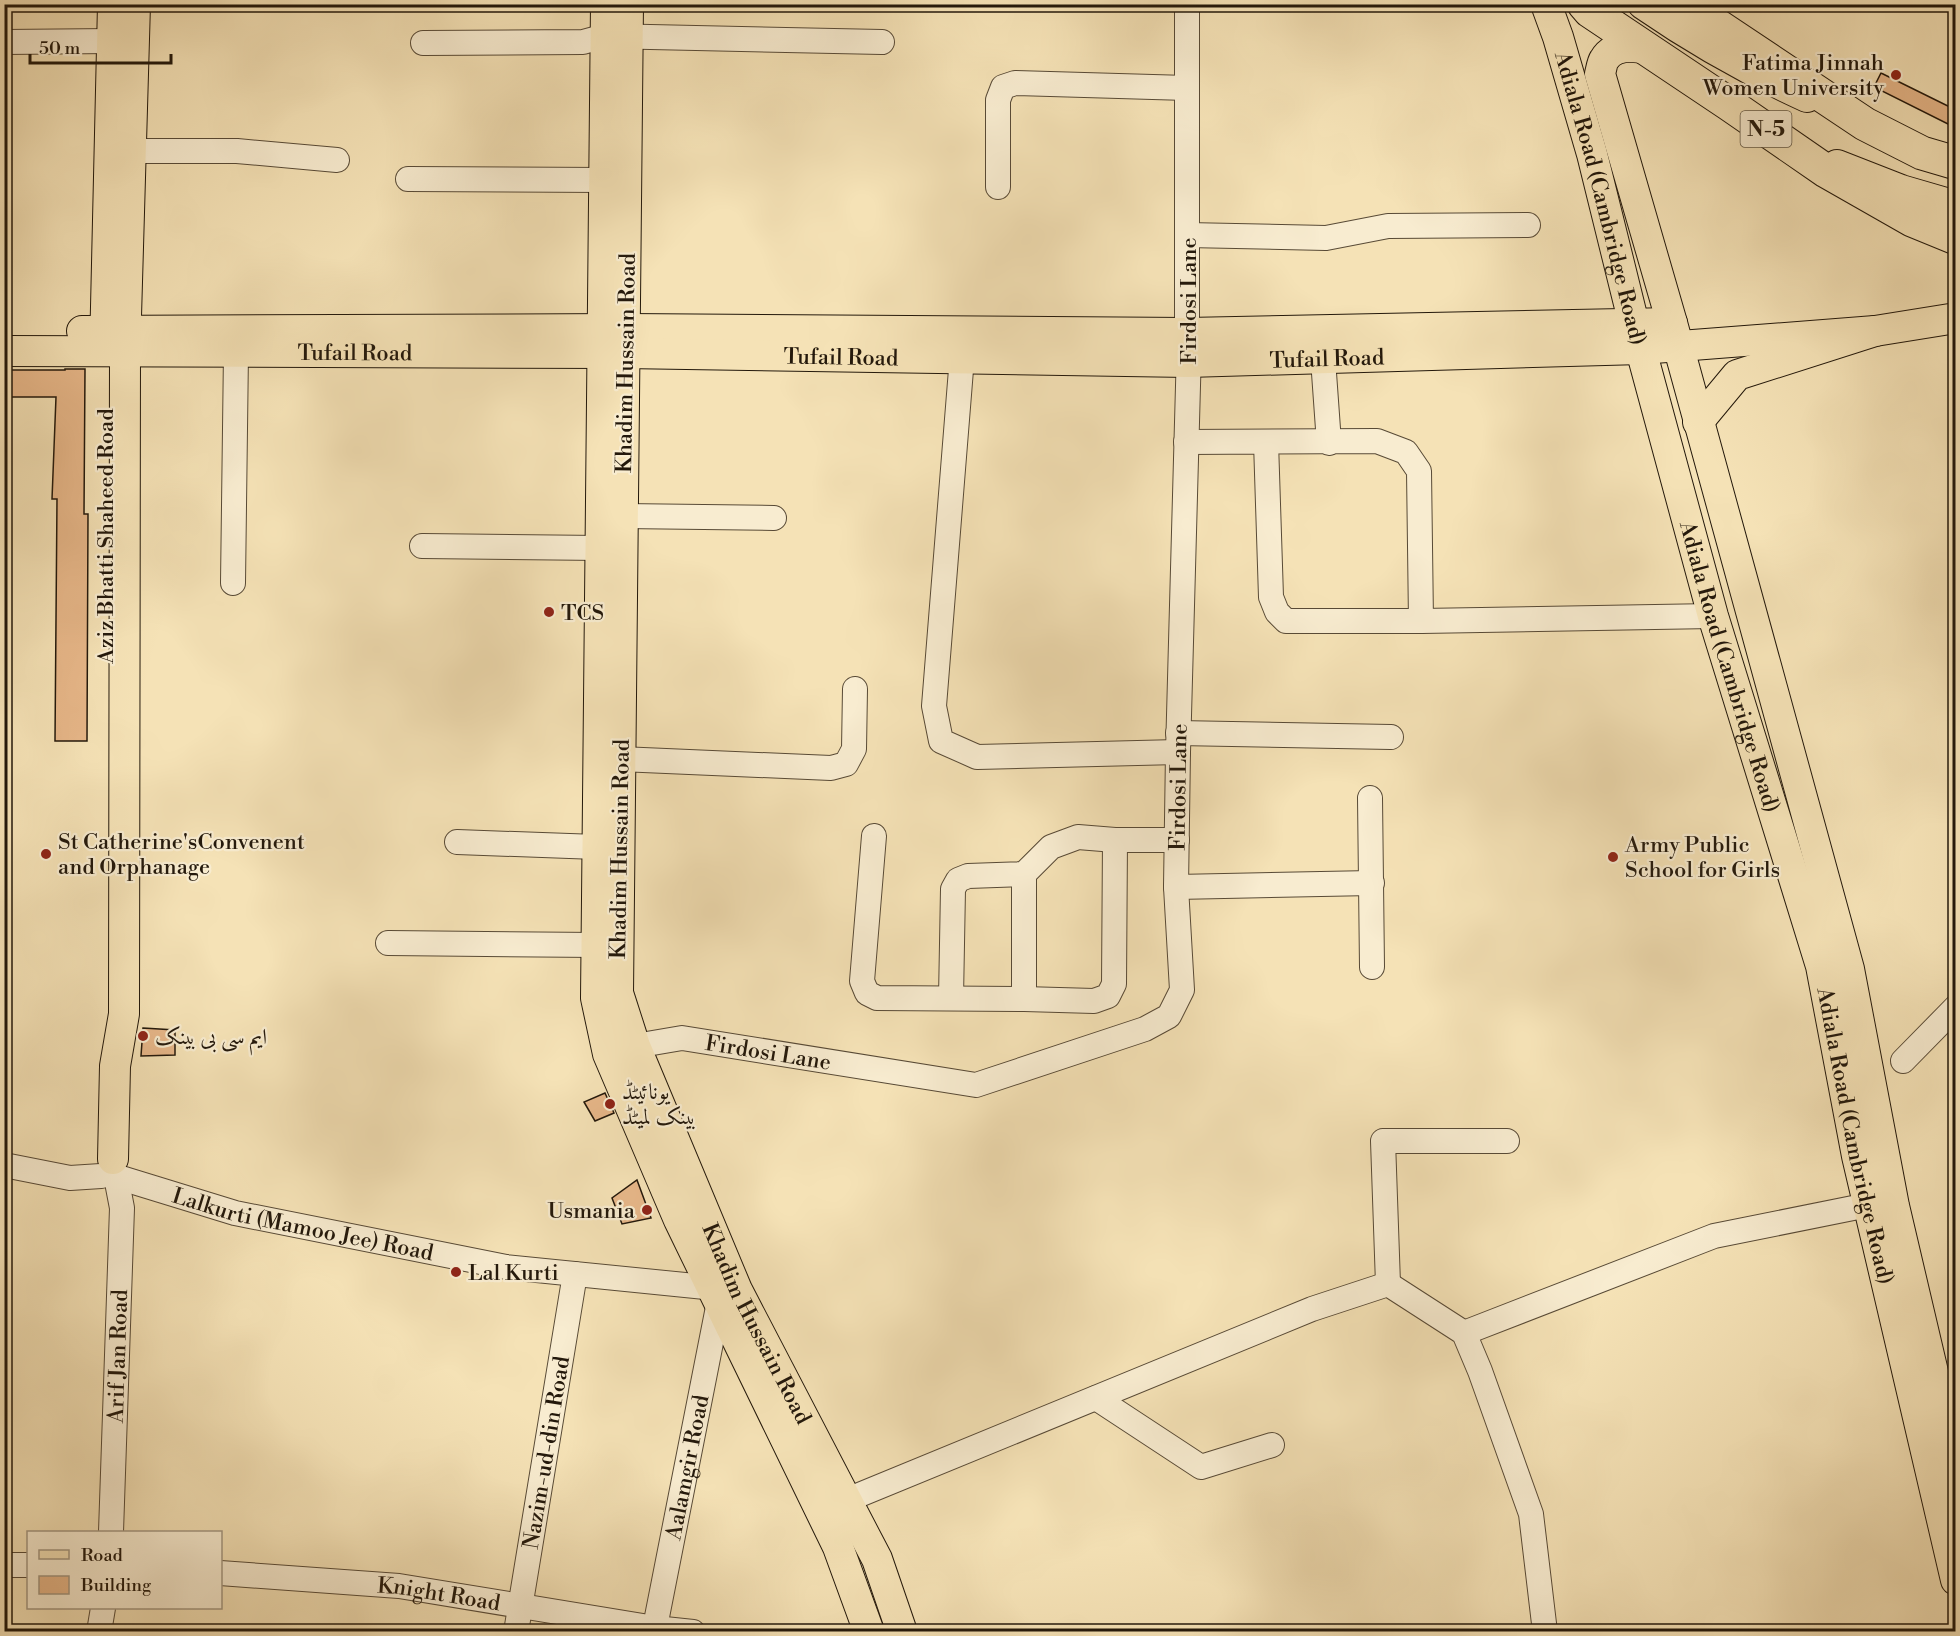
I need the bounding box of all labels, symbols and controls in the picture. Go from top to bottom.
scale bar [30,27,171,65]
text: 50 m [39,37,81,60]
street label: Adiala Road (Cambridge Road) [1548,48,1651,348]
place label: Fatima Jinnah Women University [1702,50,1884,102]
marker: Fatima Jinnah Women University [1889,68,1903,82]
road number: N-5 [1740,111,1792,147]
street label: Firdosi Lane [1176,237,1203,365]
street label: Khadim Hussain Road [611,252,642,473]
street label: Tufail Road [298,340,413,367]
street label: Tufail Road [783,344,899,372]
street label: Tufail Road [1269,344,1385,375]
street label: Aziz Bhatti Shaheed Road [93,408,120,665]
street label: Adiala Road (Cambridge Road) [1673,517,1785,816]
place label: TCS [561,600,604,627]
marker: TCS [542,605,556,619]
street label: Firdosi Lane [1165,723,1194,851]
street label: Khadim Hussain Road [605,738,636,959]
place label: St Catherine'sConvenent and Orphanage [58,829,305,881]
place label: Army Public School for Girls [1624,832,1780,884]
marker: St Catherine'sConvenent and Orphanage [39,847,53,861]
marker: Army Public School for Girls [1606,850,1620,864]
street label: Adiala Road (Cambridge Road) [1810,984,1899,1287]
place label: ایم سی بی بینک [155,1024,267,1056]
marker: ایم سی بی بینک [136,1029,150,1043]
street label: Firdosi Lane [703,1030,833,1077]
place label: یونائیٹڈ بینک لمیٹڈ [622,1079,696,1131]
marker: یونائیٹڈ بینک لمیٹڈ [603,1097,617,1111]
street label: Lalkurti (Mamoo Jee) Road [169,1183,436,1267]
place label: Usmania [548,1198,636,1225]
marker: Usmania [640,1203,654,1217]
street label: Khadim Hussain Road [696,1219,817,1430]
place label: Lal Kurti [468,1260,559,1287]
marker: Lal Kurti [449,1265,463,1279]
street label: Arif Jan Road [103,1288,134,1425]
street label: Nazim-ud-din Road [518,1354,576,1551]
street label: Aalamgir Road [660,1392,716,1543]
legend [27,1531,222,1609]
text: Road [81,1544,124,1567]
street label: Knight Road [376,1572,503,1618]
text: Building [80,1574,152,1597]

